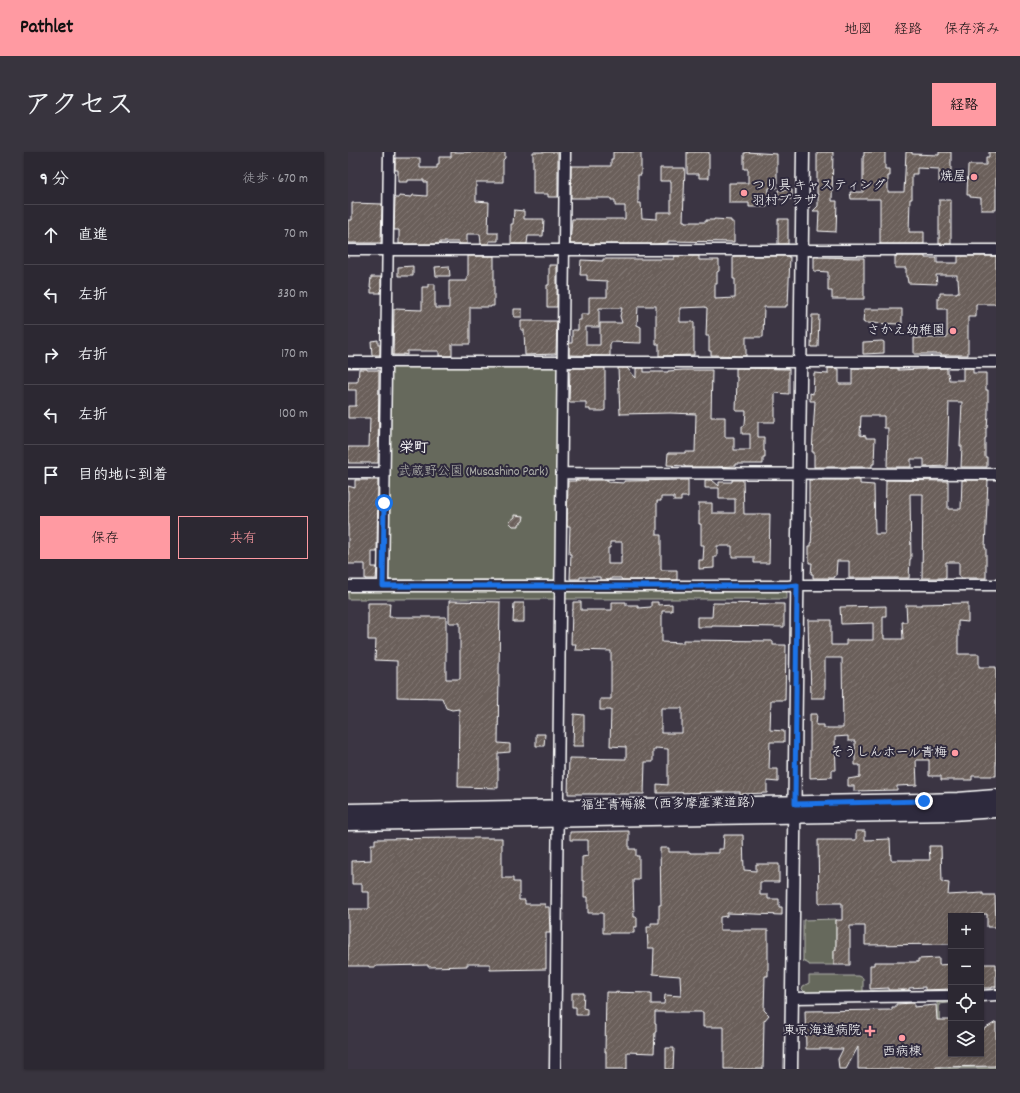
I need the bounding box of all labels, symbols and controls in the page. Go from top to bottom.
text: Pathlet [20,15,73,42]
text: 地図 [844,20,872,40]
text: 経路 [894,20,922,40]
text: 保存済み [944,20,1000,40]
button: 経路 [932,83,996,126]
text: アクセス [24,88,134,128]
place label: 焼屋 [940,168,966,187]
text: 9 分 [40,169,69,193]
text: 徒歩 · 670 m [243,170,308,189]
marker: 焼屋 [969,172,979,182]
place label: つり具 キャスティング 羽村プラザ [752,177,886,211]
marker: つり具 キャスティング 羽村プラザ [739,188,749,198]
icon: ahead [40,224,62,246]
text: 直進 [78,225,108,247]
text: 70 m [284,225,308,244]
icon: left [40,284,62,306]
text: 左折 [78,285,108,307]
text: 330 m [277,285,308,304]
place label: さかえ幼稚園 [867,322,945,341]
marker: さかえ幼稚園 [948,326,958,336]
icon: right [40,344,62,366]
text: 右折 [78,345,108,367]
text: 170 m [281,345,308,364]
icon: left [40,404,62,426]
text: 左折 [78,405,108,427]
text: 100 m [279,405,308,424]
district label: 栄町 [399,438,429,460]
park label: 武蔵野公園 (Musashino Park) [398,463,548,482]
icon: arrive [40,464,62,486]
text: 目的地に到着 [78,465,168,487]
route start [375,494,393,512]
button: 保存 [40,516,170,559]
button: 共有 [178,516,308,559]
place label: そうしんホール青梅 [831,744,947,763]
marker: そうしんホール青梅 [950,748,960,758]
route end [915,792,933,810]
street label: 福生青梅線（西多摩産業道路） [581,794,763,816]
map controls [948,913,984,1057]
button: + [948,913,984,949]
button: − [948,949,984,985]
button: locate [948,985,984,1021]
button: layers [948,1021,984,1057]
place label: 東京海道病院 [783,1022,861,1041]
marker: 東京海道病院 [864,1025,876,1037]
marker: 西病棟 [897,1033,907,1043]
place label: 西病棟 [882,1043,922,1062]

